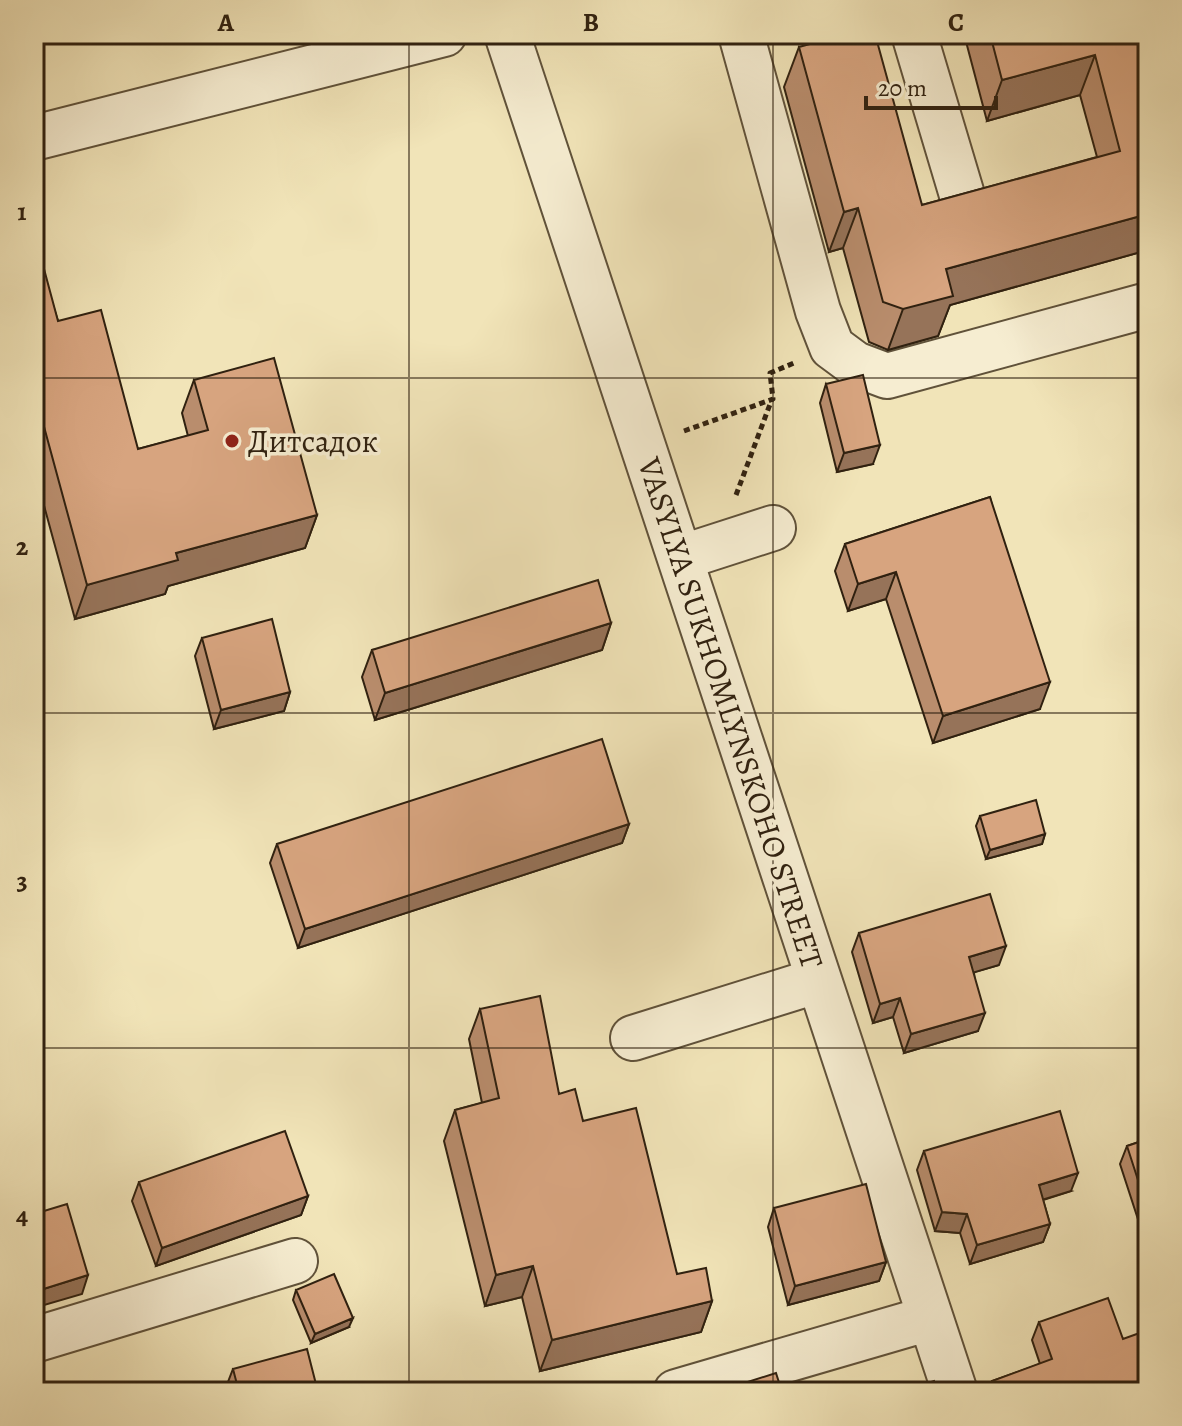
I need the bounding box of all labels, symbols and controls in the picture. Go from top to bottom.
text: A [217,5,235,40]
text: B [583,5,599,40]
text: C [948,5,964,40]
scale bar [866,60,996,110]
text: 20 m [878,72,927,104]
text: 1 [17,194,27,229]
place label: Дитсадок [248,419,378,463]
marker: Дитсадок [223,432,241,450]
street label: VASYLYA SUKHOMLYNSKOHO STREET [627,451,835,975]
text: 2 [16,529,29,564]
text: 3 [16,863,28,898]
text: 4 [16,1198,28,1233]

